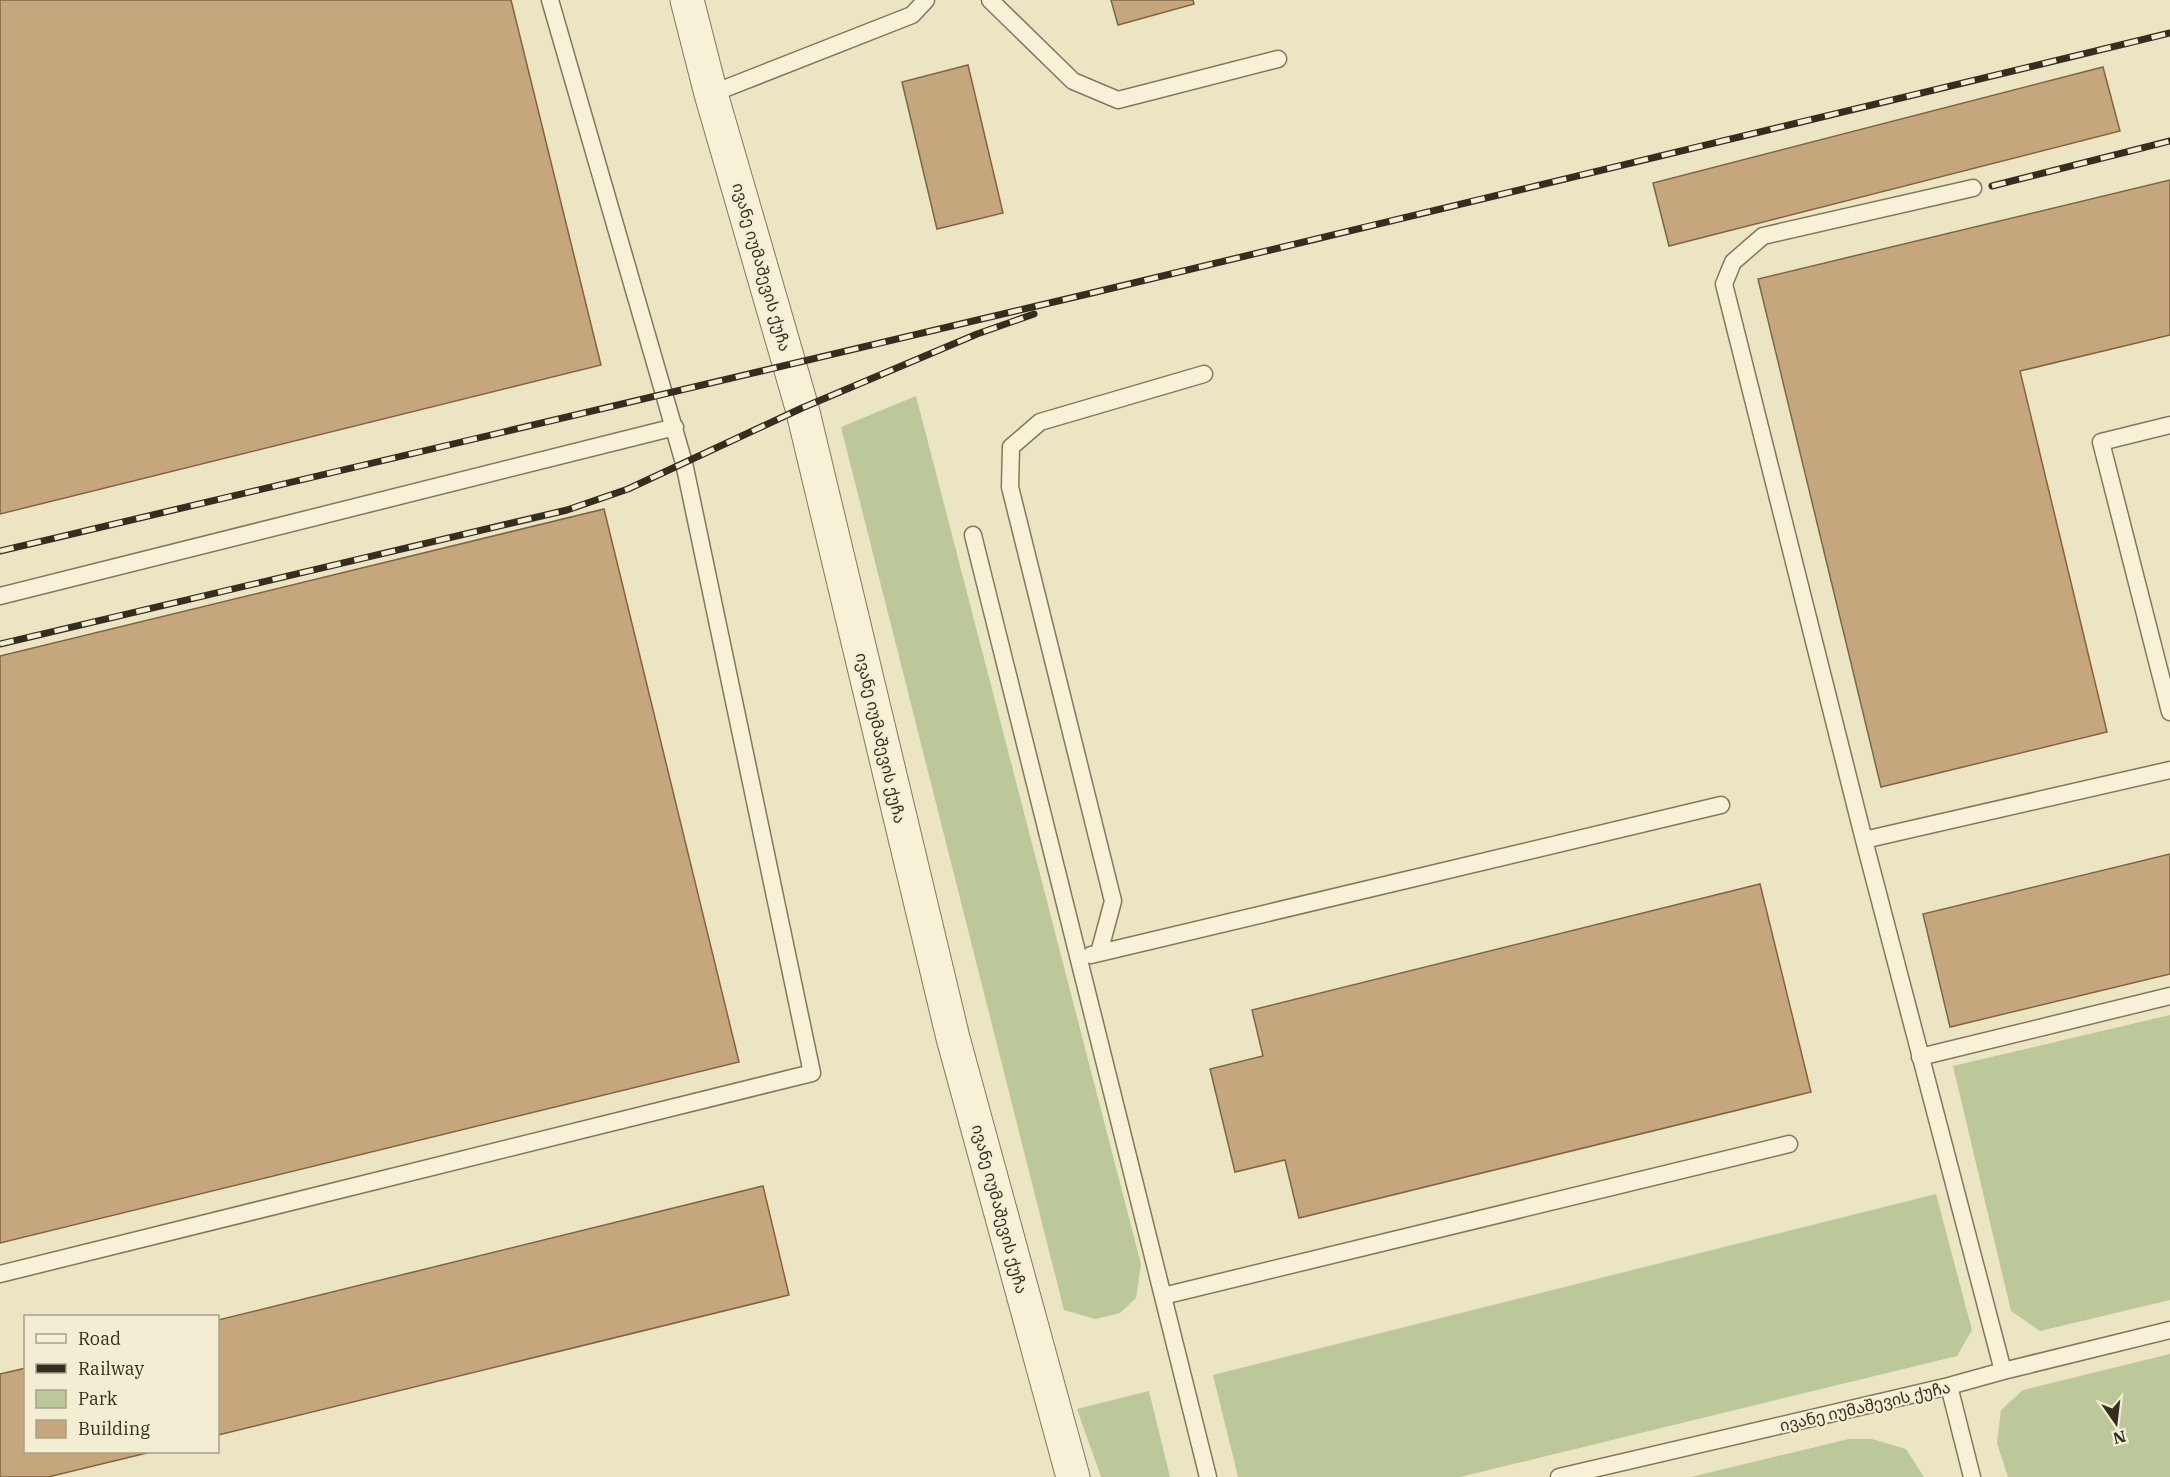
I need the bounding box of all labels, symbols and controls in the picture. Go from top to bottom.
street label: ივანე იუმაშევის ქუჩა [728,180,796,354]
street label: ივანე იუმაშევის ქუჩა [852,651,910,825]
street label: ივანე იუმაშევის ქუჩა [968,1122,1032,1296]
legend [24,1315,219,1453]
text: Road [78,1327,121,1350]
text: Railway [78,1357,144,1380]
street label: ივანე იუმაშევის ქუჩა [1778,1377,1952,1435]
text: Park [78,1387,118,1410]
north arrow [2086,1393,2146,1453]
text: Building [78,1417,150,1440]
text: N [2111,1426,2128,1449]

